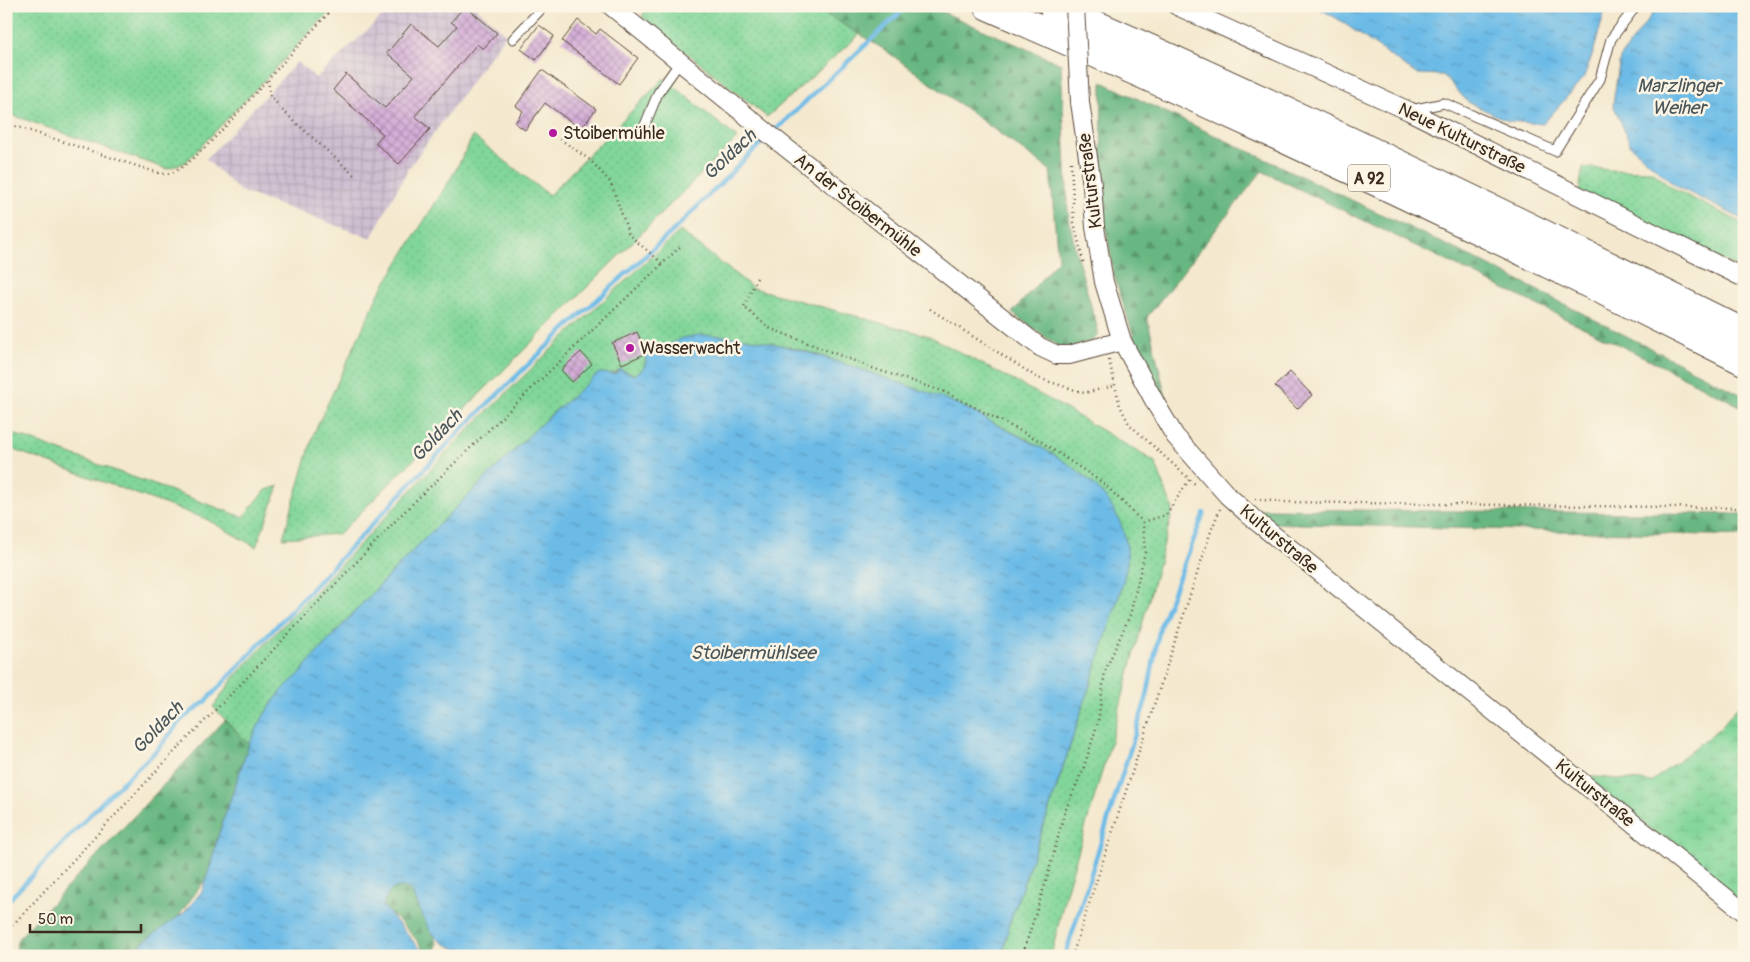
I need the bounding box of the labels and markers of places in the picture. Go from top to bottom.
place label: Stoibermühle [563,122,665,145]
marker: Stoibermühle [547,127,559,139]
place label: Wasserwacht [640,337,741,360]
marker: Wasserwacht [624,342,636,354]

